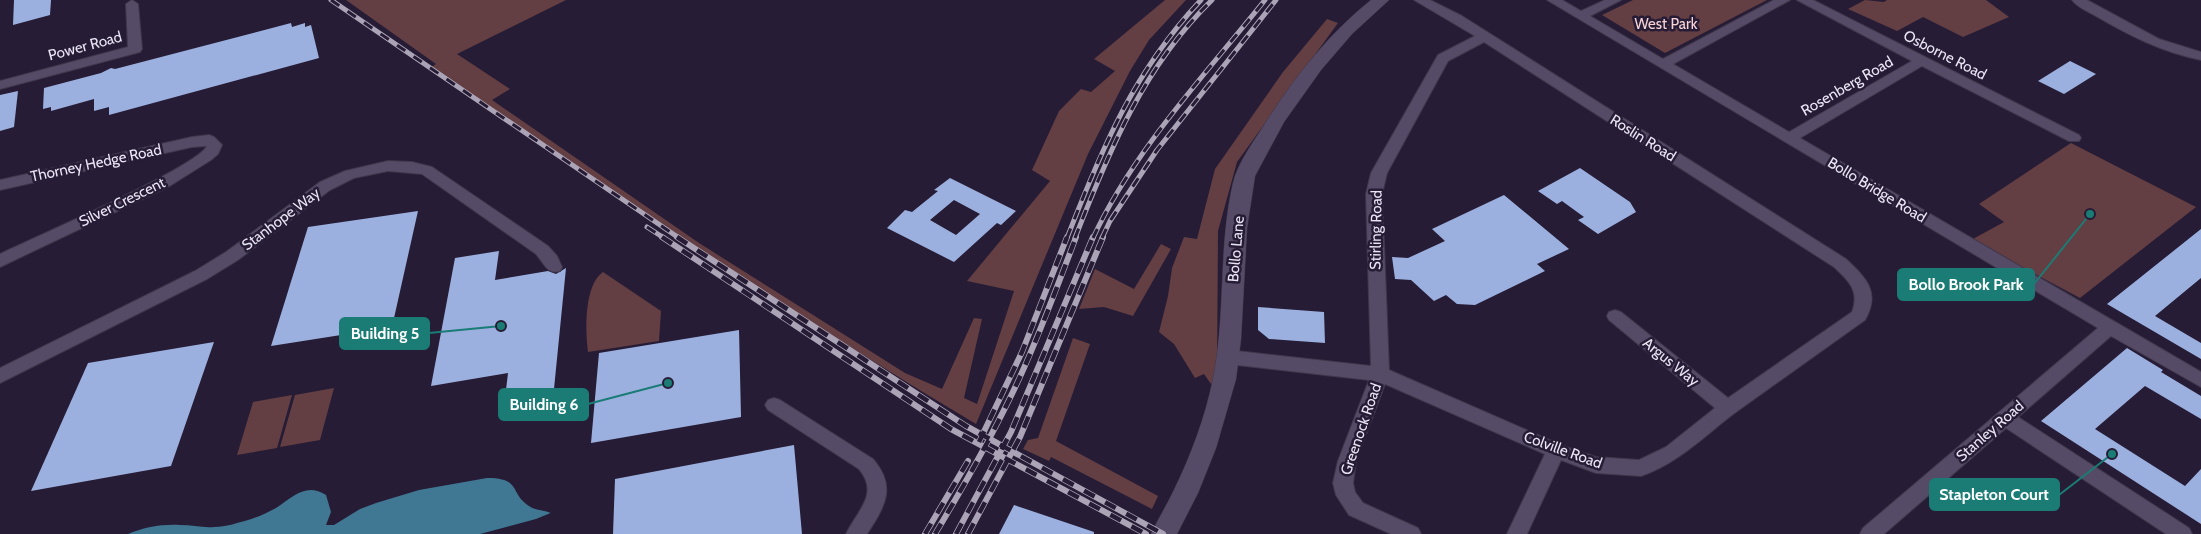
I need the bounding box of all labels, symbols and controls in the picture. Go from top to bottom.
park label: West Park [1635,15,1698,33]
street label: Osborne Road [1900,26,1990,84]
street label: Power Road [46,28,124,64]
street label: Rosenberg Road [1798,52,1896,120]
street label: Roslin Road [1607,111,1679,165]
street label: Thorney Hedge Road [29,140,163,186]
street label: Bollo Bridge Road [1824,153,1930,227]
street label: Silver Crescent [76,173,168,231]
street label: Stanhope Way [238,184,324,254]
street label: Stirling Road [1366,190,1386,270]
street label: Bollo Lane [1224,215,1248,283]
callout: Bollo Brook Park [1898,269,2034,300]
text: Bollo Brook Park [1908,275,2024,294]
callout: Building 5 [340,318,429,349]
text: Building 5 [351,324,419,343]
street label: Argus Way [1639,334,1703,390]
street label: Greenock Road [1337,381,1385,477]
callout: Building 6 [499,389,588,420]
text: Building 6 [509,395,579,414]
street label: Stanley Road [1952,397,2028,465]
street label: Colville Road [1521,428,1605,472]
callout: Stapleton Court [1930,479,2059,510]
text: Stapleton Court [1939,485,2049,504]

